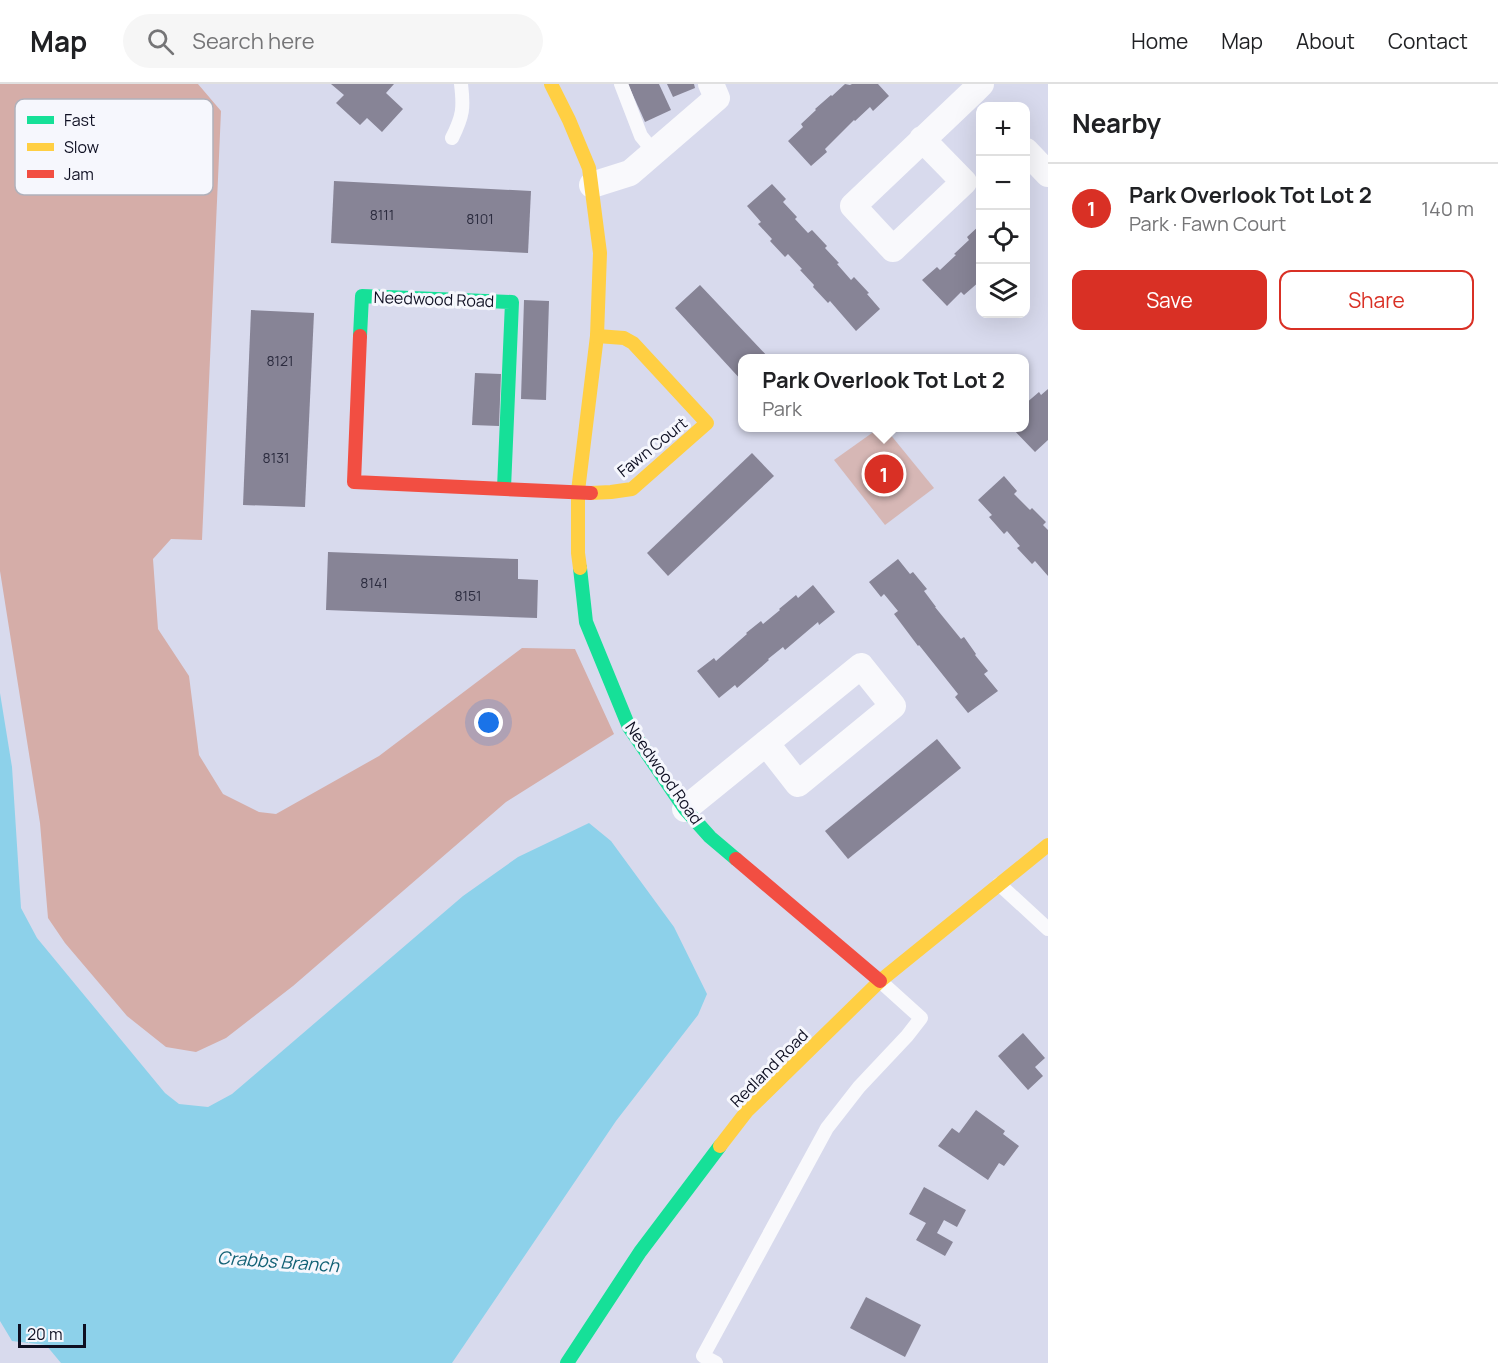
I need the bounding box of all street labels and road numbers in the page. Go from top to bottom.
street label: Needwood Road [373,286,495,312]
street label: Fawn Court [612,412,692,482]
street label: Needwood Road [620,717,708,829]
street label: Redland Road [725,1024,813,1112]

